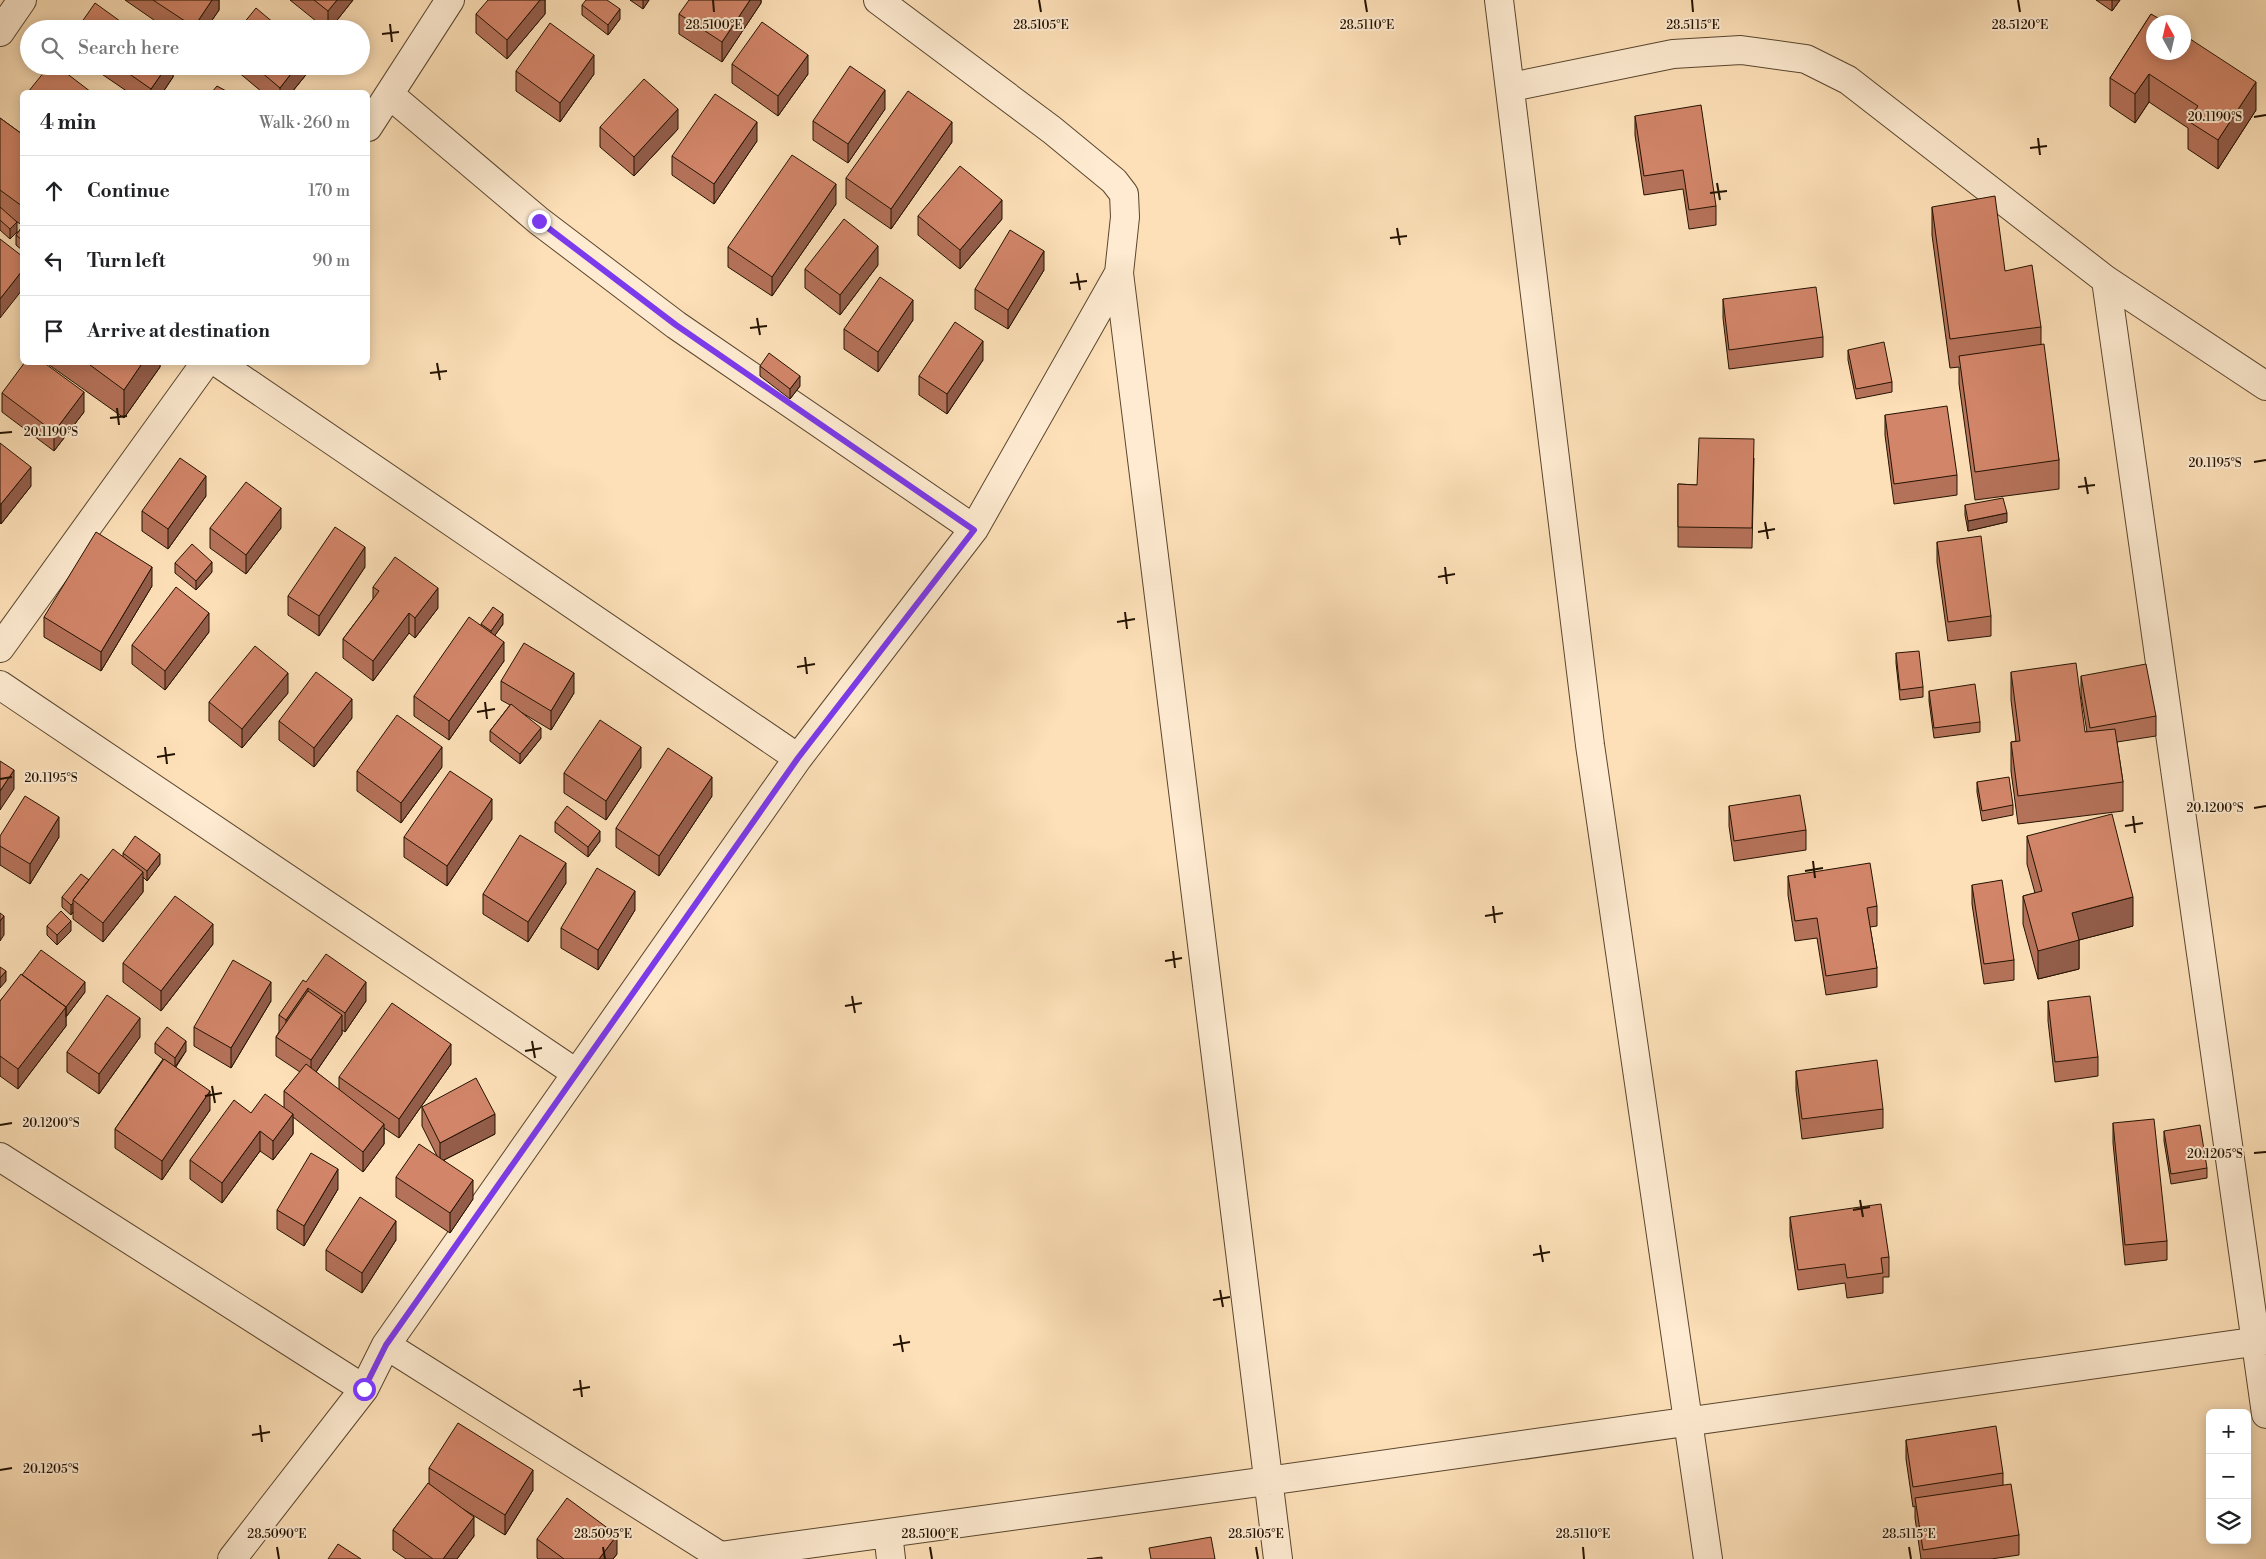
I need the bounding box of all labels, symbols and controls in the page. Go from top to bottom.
north arrow [2146,15,2191,60]
text: 28.5100°E [686,18,742,33]
text: 28.5105°E [1013,18,1069,33]
text: 28.5110°E [1340,18,1394,33]
text: 28.5115°E [1666,18,1720,33]
text: 28.5120°E [1992,18,2048,33]
search box [20,20,370,75]
icon: search [38,34,66,62]
text: Search here [78,36,179,60]
text: 4 min [40,110,96,136]
text: 20.1190°S [2188,110,2242,125]
text: Walk · 260 m [259,113,350,133]
icon: ahead [40,177,68,205]
text: Continue [87,179,170,203]
text: 170 m [308,181,350,201]
route end [528,210,551,233]
icon: left [40,247,68,275]
text: Turn left [87,249,166,273]
text: 90 m [312,251,350,271]
icon: arrive [40,317,68,345]
text: Arrive at destination [87,319,270,343]
text: 20.1190°S [24,425,78,440]
text: 20.1195°S [2188,456,2242,471]
text: 20.1195°S [24,771,78,786]
text: 20.1200°S [2186,801,2244,816]
text: 20.1200°S [22,1116,80,1131]
text: 20.1205°S [2187,1147,2243,1162]
route start [353,1378,376,1401]
map controls [2206,1409,2251,1544]
button: + [2206,1409,2251,1454]
button: − [2206,1454,2251,1499]
text: 20.1205°S [23,1462,79,1477]
button: layers [2206,1499,2251,1544]
text: 28.5090°E [247,1527,307,1542]
text: 28.5095°E [574,1527,632,1542]
text: 28.5100°E [902,1527,958,1542]
text: 28.5105°E [1228,1527,1284,1542]
text: 28.5110°E [1556,1527,1610,1542]
text: 28.5115°E [1882,1527,1936,1542]

